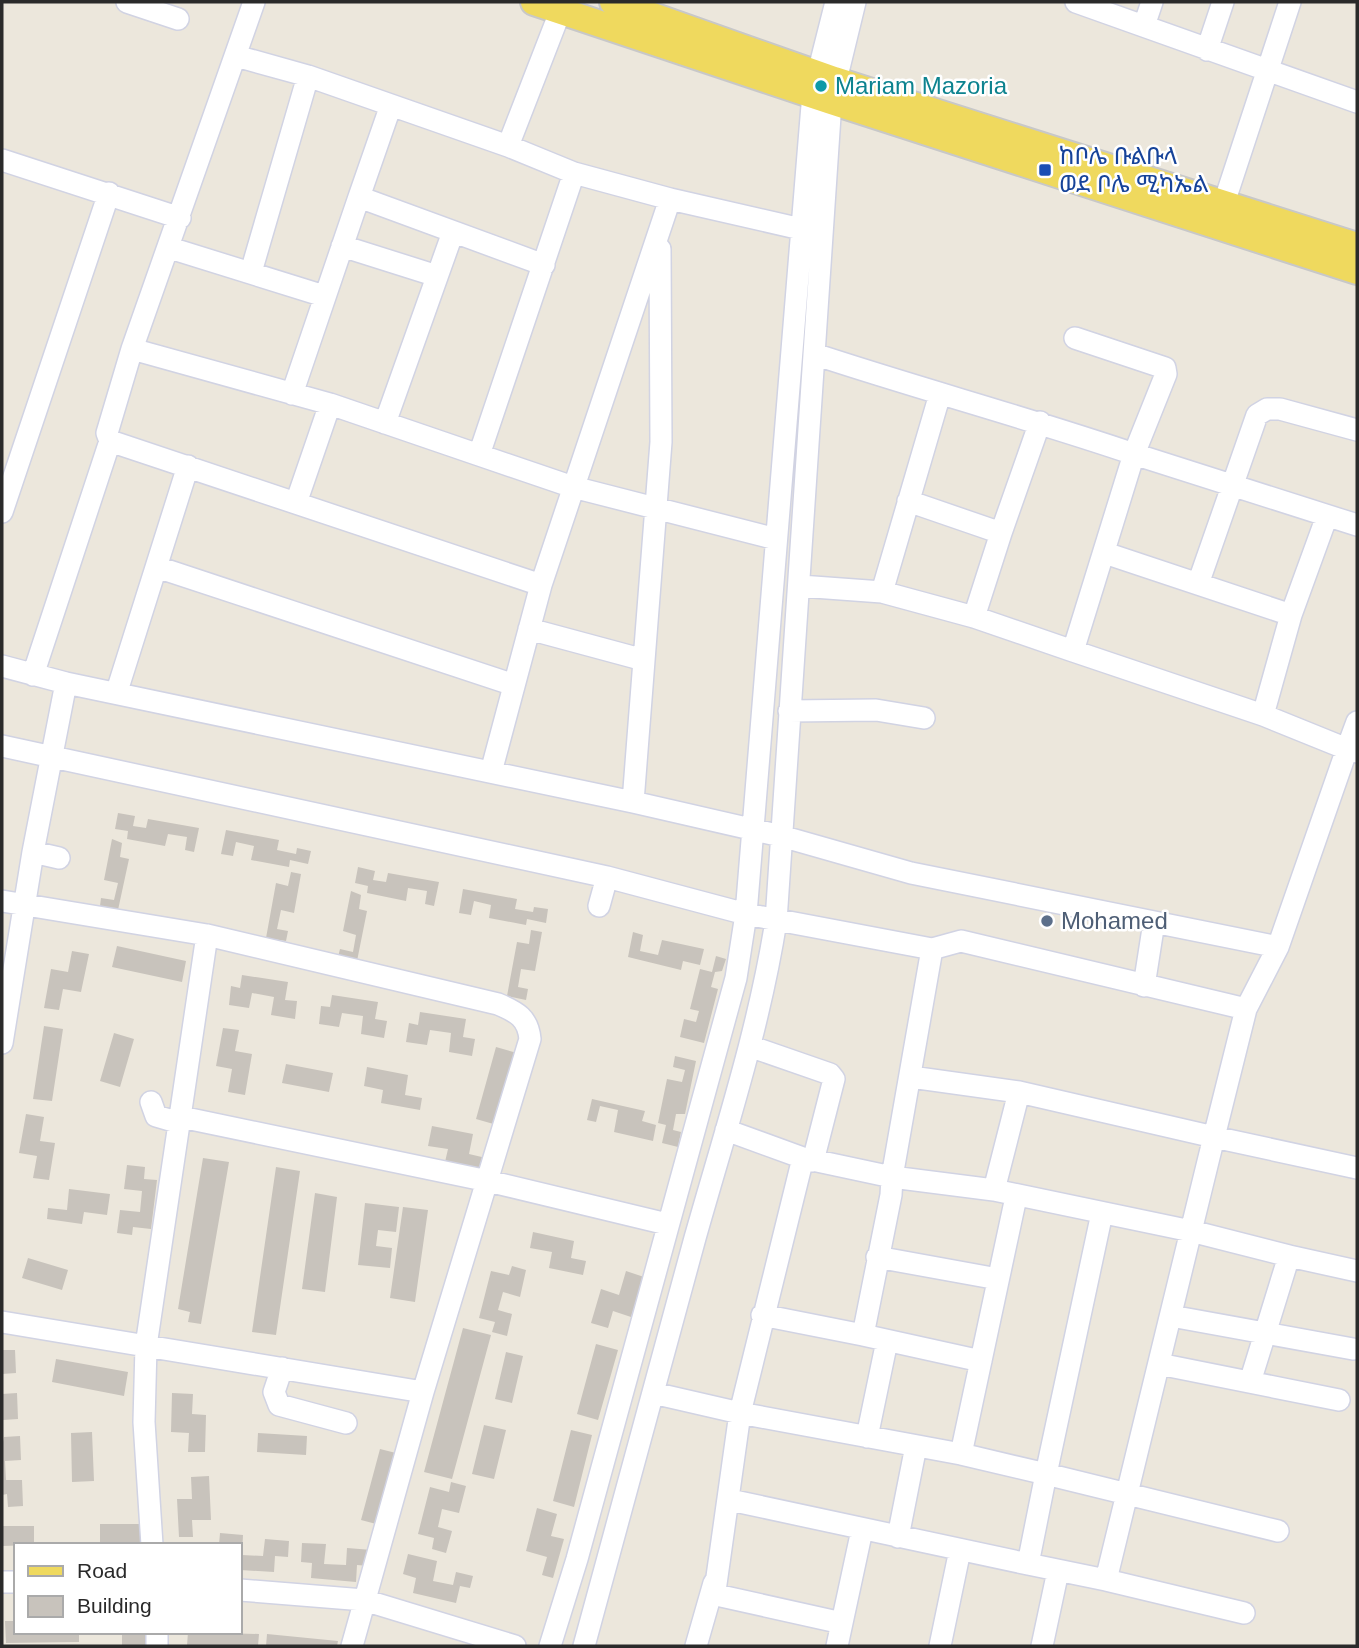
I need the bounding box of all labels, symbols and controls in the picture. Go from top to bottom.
place label: Mariam Mazoria [835,72,1008,99]
marker: Mariam Mazoria [813,78,829,94]
place label: ከቦሌ ቡልቡላ ወደ ቦሌ ሚካኤል [1059,142,1209,197]
marker: ከቦሌ ቡልቡላ ወደ ቦሌ ሚካኤል [1037,162,1053,178]
place label: Mohamed [1061,907,1168,934]
marker: Mohamed [1039,913,1055,929]
legend [14,1543,242,1634]
text: Road [77,1559,127,1582]
text: Building [77,1594,152,1617]

